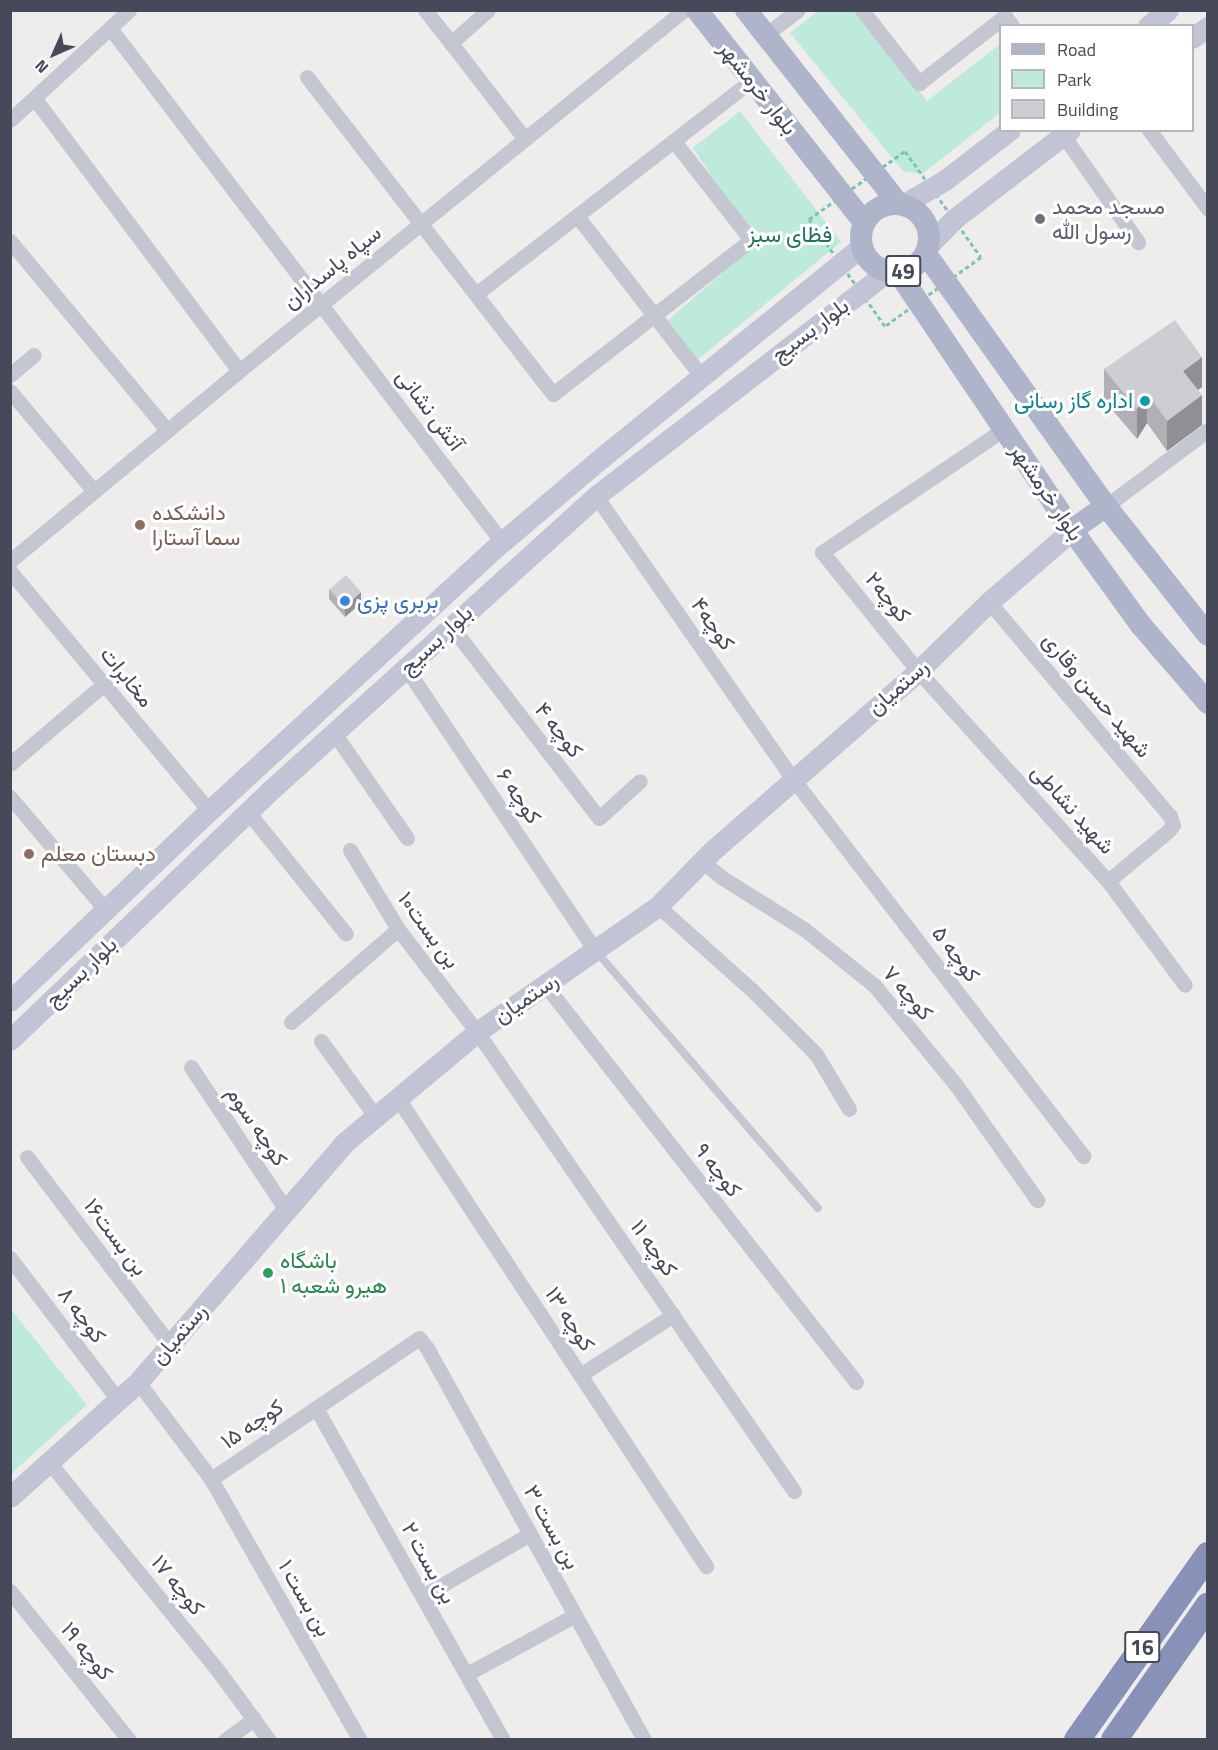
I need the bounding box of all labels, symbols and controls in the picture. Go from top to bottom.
north arrow [24,24,84,84]
legend [999,24,1194,132]
street label: بلوار خرمشهر [713,36,803,140]
text: Road [1057,36,1096,63]
text: N [29,54,54,79]
text: Park [1057,66,1091,93]
text: Building [1057,96,1118,123]
place label: مسجد محمد رسول الله [1052,193,1165,244]
marker: مسجد محمد رسول الله [1033,212,1047,226]
street label: سپاه پاسداران [277,219,387,315]
park label: فظای سبز [748,222,832,248]
road number: 49 [885,253,921,289]
street label: بلوار بسیج [766,292,854,368]
street label: آتش نشانی [391,364,469,456]
place label: اداره گاز رسانی [1014,388,1133,414]
marker: اداره گاز رسانی [1138,394,1152,408]
street label: بلوار خرمشهر [1005,438,1089,546]
place label: دانشکده سما آستارا [152,499,240,550]
marker: دانشکده سما آستارا [133,518,147,532]
street label: کوچه۲ [860,566,916,628]
place label: بربری پزی [357,588,438,614]
street label: کوچه۴ [685,593,741,655]
marker: بربری پزی [338,594,352,608]
street label: بلوار بسیج [394,600,478,680]
street label: شهید حسن وقاری [1037,627,1157,763]
street label: مخابرات [95,641,159,713]
street label: رستمیان [862,653,934,721]
street label: کوچه ۴ [529,697,589,763]
street label: شهید نشاطی [1026,759,1120,859]
street label: کوچه ۶ [491,763,547,829]
place label: دبستان معلم [41,841,156,867]
marker: دبستان معلم [22,847,36,861]
street label: بن بست۱۰ [392,887,466,973]
street label: کوچه ۵ [926,921,986,987]
street label: بلوار بسیج [39,931,123,1013]
street label: کوچه ۷ [877,960,939,1026]
street label: رستمیان [489,967,563,1029]
street label: کوچه سوم [221,1081,293,1171]
street label: کوچه ۹ [689,1138,747,1202]
street label: بن بست۱۶ [78,1193,154,1281]
street label: کوچه ۱۱ [625,1215,683,1281]
place label: باشگاه هیرو شعبه ۱ [280,1247,387,1298]
marker: باشگاه هیرو شعبه ۱ [261,1266,275,1280]
street label: کوچه ۸ [52,1282,112,1348]
street label: کوچه ۱۳ [539,1282,601,1356]
street label: رستمیان [145,1298,213,1370]
street label: کوچه ۱۵ [216,1394,288,1454]
street label: بن بست ۳ [518,1480,586,1574]
street label: بن بست ۲ [396,1518,462,1608]
street label: کوچه ۱۷ [146,1550,210,1620]
street label: بن بست ۱ [273,1555,337,1641]
street label: کوچه ۱۹ [56,1616,118,1686]
road number: 16 [1124,1629,1160,1665]

